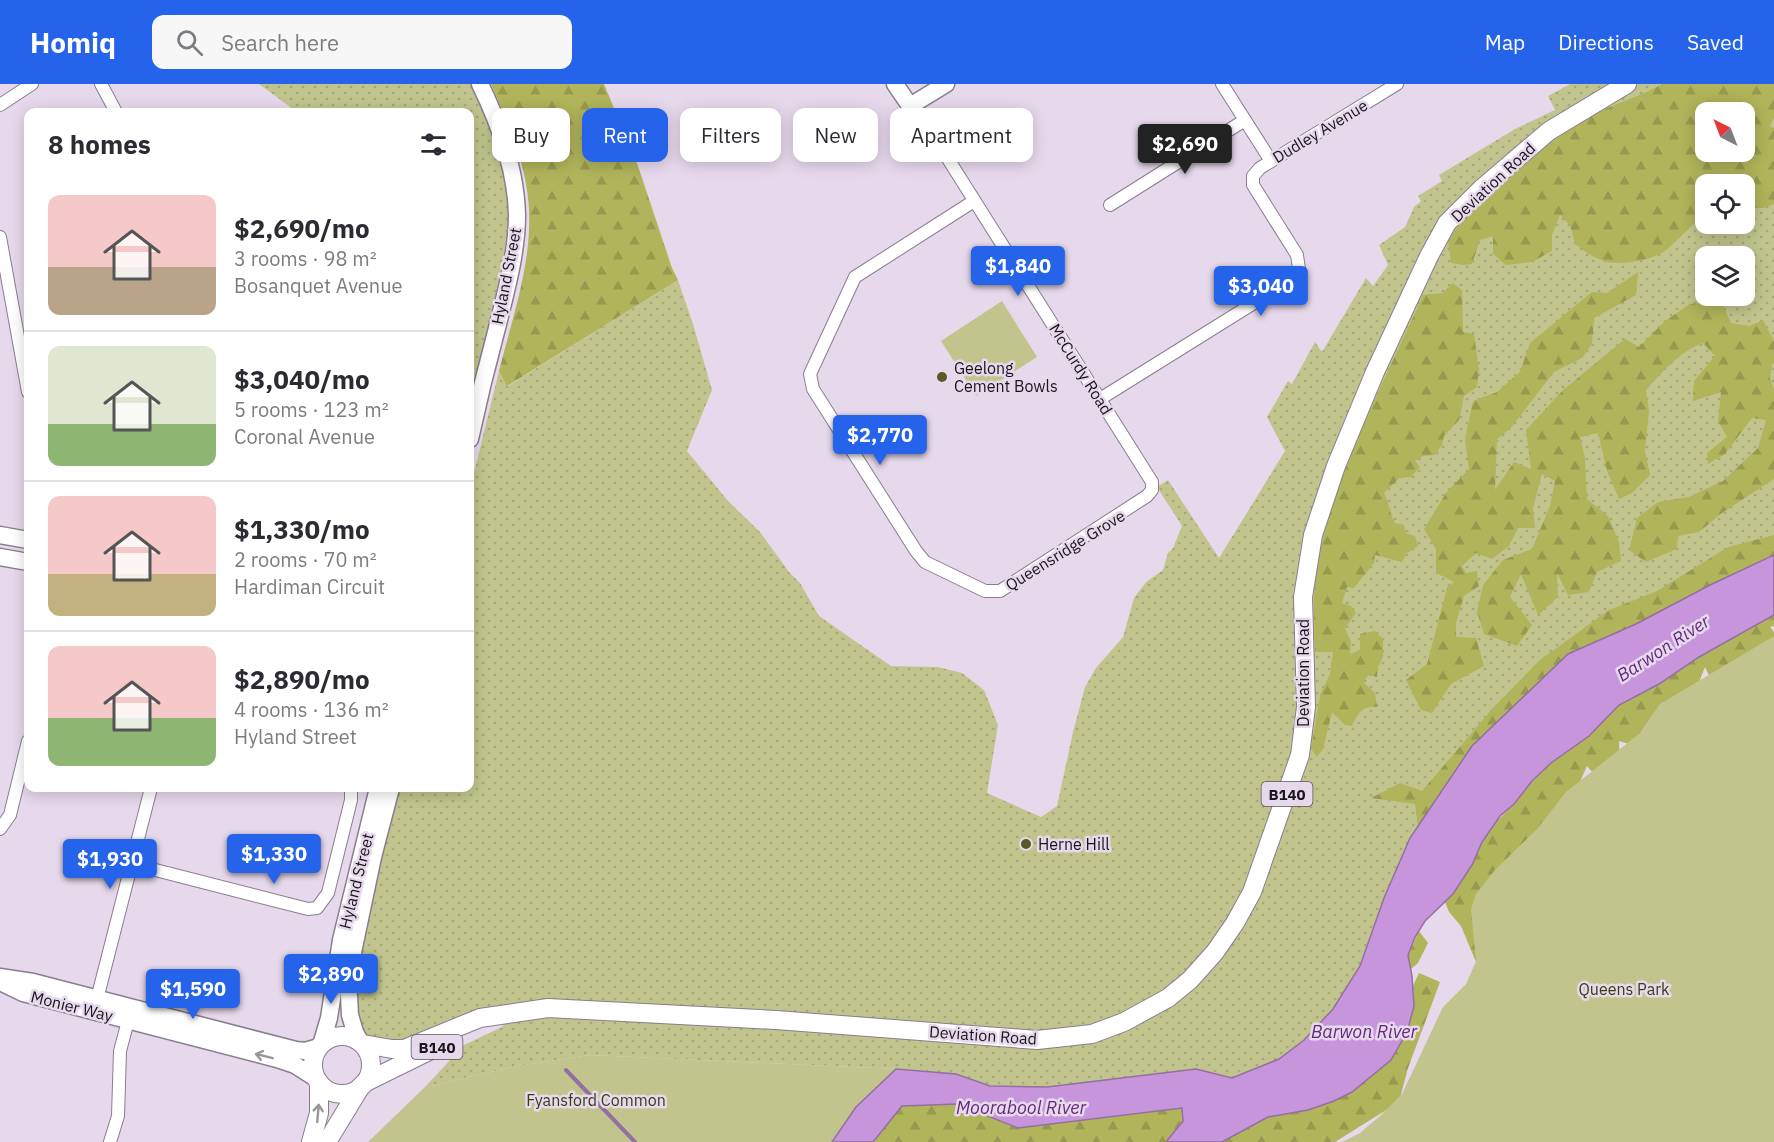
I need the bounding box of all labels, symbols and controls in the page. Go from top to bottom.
search box [152,15,572,69]
text: Homiq [30,24,116,61]
icon: search [173,26,206,59]
text: Search here [221,28,339,57]
text: Map [1485,28,1525,56]
text: Directions [1558,28,1654,56]
text: Saved [1687,28,1744,56]
street label: Dudley Avenue [1269,95,1371,167]
north arrow [1695,102,1755,162]
map controls [1695,102,1755,306]
chip: Buy [492,108,570,162]
chip: Rent [582,108,668,162]
chip: Filters [680,108,781,162]
chip: New [793,108,878,162]
chip: Apartment [890,108,1033,162]
pin: $2,690 [1136,124,1234,175]
text: 8 homes [48,127,151,161]
icon: filters [417,128,450,161]
text: $2,690 [1152,130,1218,157]
street label: Deviation Road [1447,138,1539,226]
button: locate [1695,174,1755,234]
text: $2,690/mo [234,211,370,245]
icon: home [96,219,168,291]
street label: Hyland Street [487,226,525,326]
text: 3 rooms · 98 m² [234,245,377,272]
pin: $1,840 [969,246,1067,297]
button: layers [1695,246,1755,306]
text: $1,840 [985,252,1051,279]
pin: $3,040 [1212,266,1310,317]
text: Bosanquet Avenue [234,272,403,299]
text: $3,040 [1228,272,1294,299]
street label: McCurdy Road [1045,320,1117,418]
place label: Geelong Cement Bowls [954,358,1058,396]
text: $3,040/mo [234,362,370,396]
icon: home [96,370,168,442]
marker: Geelong Cement Bowls [935,370,949,384]
text: 5 rooms · 123 m² [234,396,389,423]
pin: $2,770 [831,415,929,466]
text: $2,770 [847,421,913,448]
text: Coronal Avenue [234,423,375,450]
street label: Queensridge Grove [1002,505,1129,595]
text: $1,330/mo [234,512,370,546]
icon: home [96,520,168,592]
text: 2 rooms · 70 m² [234,546,377,573]
text: Hardiman Circuit [234,573,385,600]
water label: Barwon River [1612,609,1714,687]
street label: Deviation Road [1293,619,1313,727]
text: $2,890/mo [234,662,370,696]
icon: home [96,670,168,742]
text: 4 rooms · 136 m² [234,696,389,723]
text: Hyland Street [234,723,357,750]
road number: B140 [1262,782,1312,806]
street label: Hyland Street [334,831,378,931]
pin: $1,330 [225,834,323,885]
place label: Herne Hill [1038,834,1110,854]
marker: Herne Hill [1019,837,1033,851]
pin: $1,930 [61,839,159,890]
text: $1,330 [241,840,307,867]
text: $1,930 [77,845,143,872]
pin: $2,890 [282,954,380,1005]
text: $2,890 [298,960,364,987]
pin: $1,590 [144,969,242,1020]
text: $1,590 [160,975,226,1002]
park label: Queens Park [1578,979,1670,999]
street label: Monier Way [29,986,115,1026]
water label: Barwon River [1311,1020,1417,1043]
street label: Deviation Road [928,1021,1038,1049]
road number: B140 [412,1035,462,1059]
one-way arrow [255,1049,274,1061]
park label: Fyansford Common [526,1090,666,1110]
water label: Moorabool River [956,1096,1087,1119]
one-way arrow [313,1103,324,1123]

